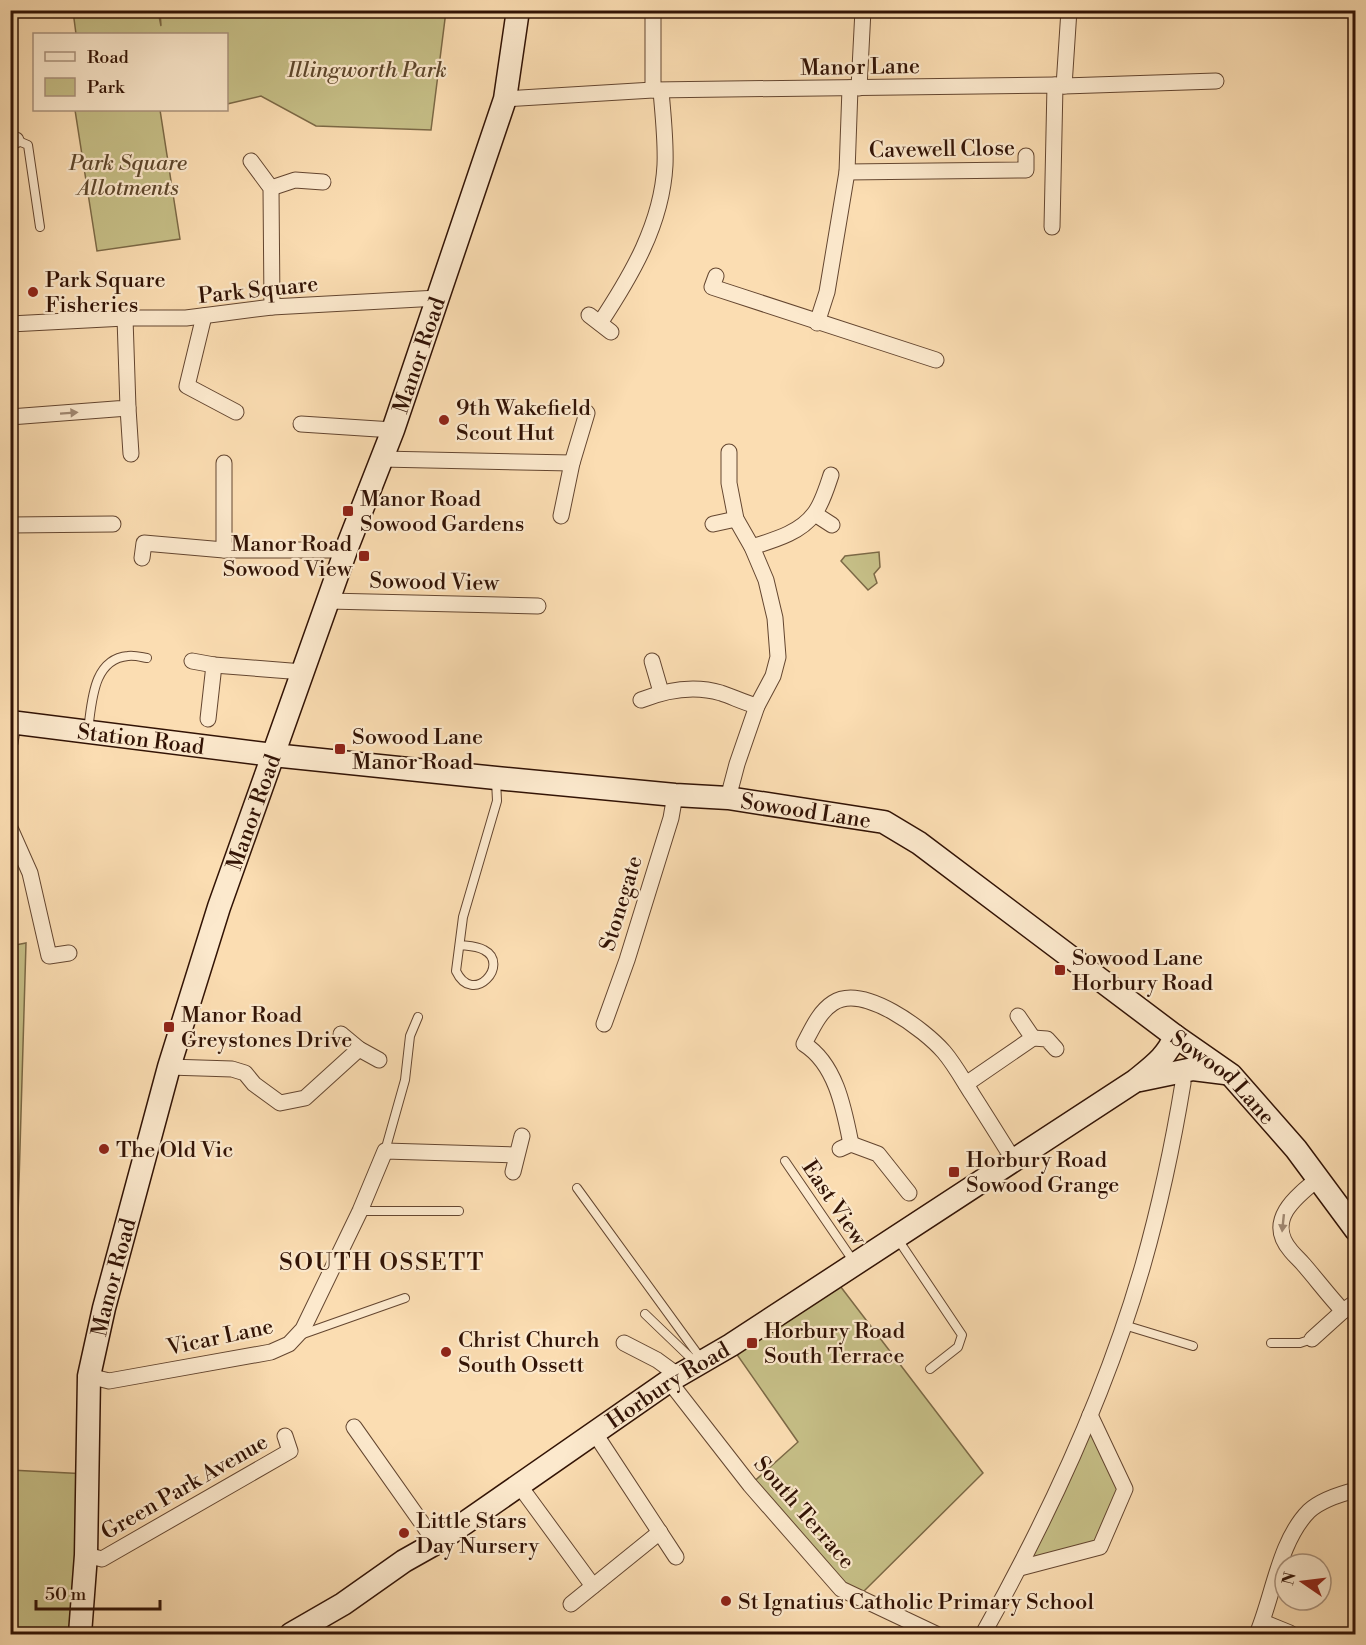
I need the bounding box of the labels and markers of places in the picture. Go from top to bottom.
place label: Park Square Fisheries [45,267,166,319]
marker: Park Square Fisheries [26,285,40,299]
place label: 9th Wakefield Scout Hut [456,395,591,447]
marker: 9th Wakefield Scout Hut [437,413,451,427]
place label: Manor Road Sowood Gardens [360,486,524,538]
marker: Manor Road Sowood Gardens [341,504,355,518]
place label: Manor Road Sowood View [223,531,353,583]
marker: Manor Road Sowood View [357,549,371,563]
place label: Sowood Lane Manor Road [352,724,483,776]
marker: Sowood Lane Manor Road [333,742,347,756]
place label: Sowood Lane Horbury Road [1072,945,1213,997]
marker: Sowood Lane Horbury Road [1053,963,1067,977]
place label: Manor Road Greystones Drive [181,1002,352,1054]
marker: Manor Road Greystones Drive [162,1020,176,1034]
place label: The Old Vic [116,1137,233,1164]
marker: The Old Vic [97,1142,111,1156]
place label: Horbury Road Sowood Grange [966,1147,1119,1199]
marker: Horbury Road Sowood Grange [947,1165,961,1179]
place label: Horbury Road South Terrace [764,1318,905,1370]
place label: Christ Church South Ossett [458,1327,600,1379]
marker: Horbury Road South Terrace [745,1336,759,1350]
marker: Christ Church South Ossett [439,1345,453,1359]
place label: Little Stars Day Nursery [416,1508,539,1560]
marker: Little Stars Day Nursery [397,1526,411,1540]
place label: St Ignatius Catholic Primary School [738,1589,1094,1616]
marker: St Ignatius Catholic Primary School [719,1594,733,1608]

